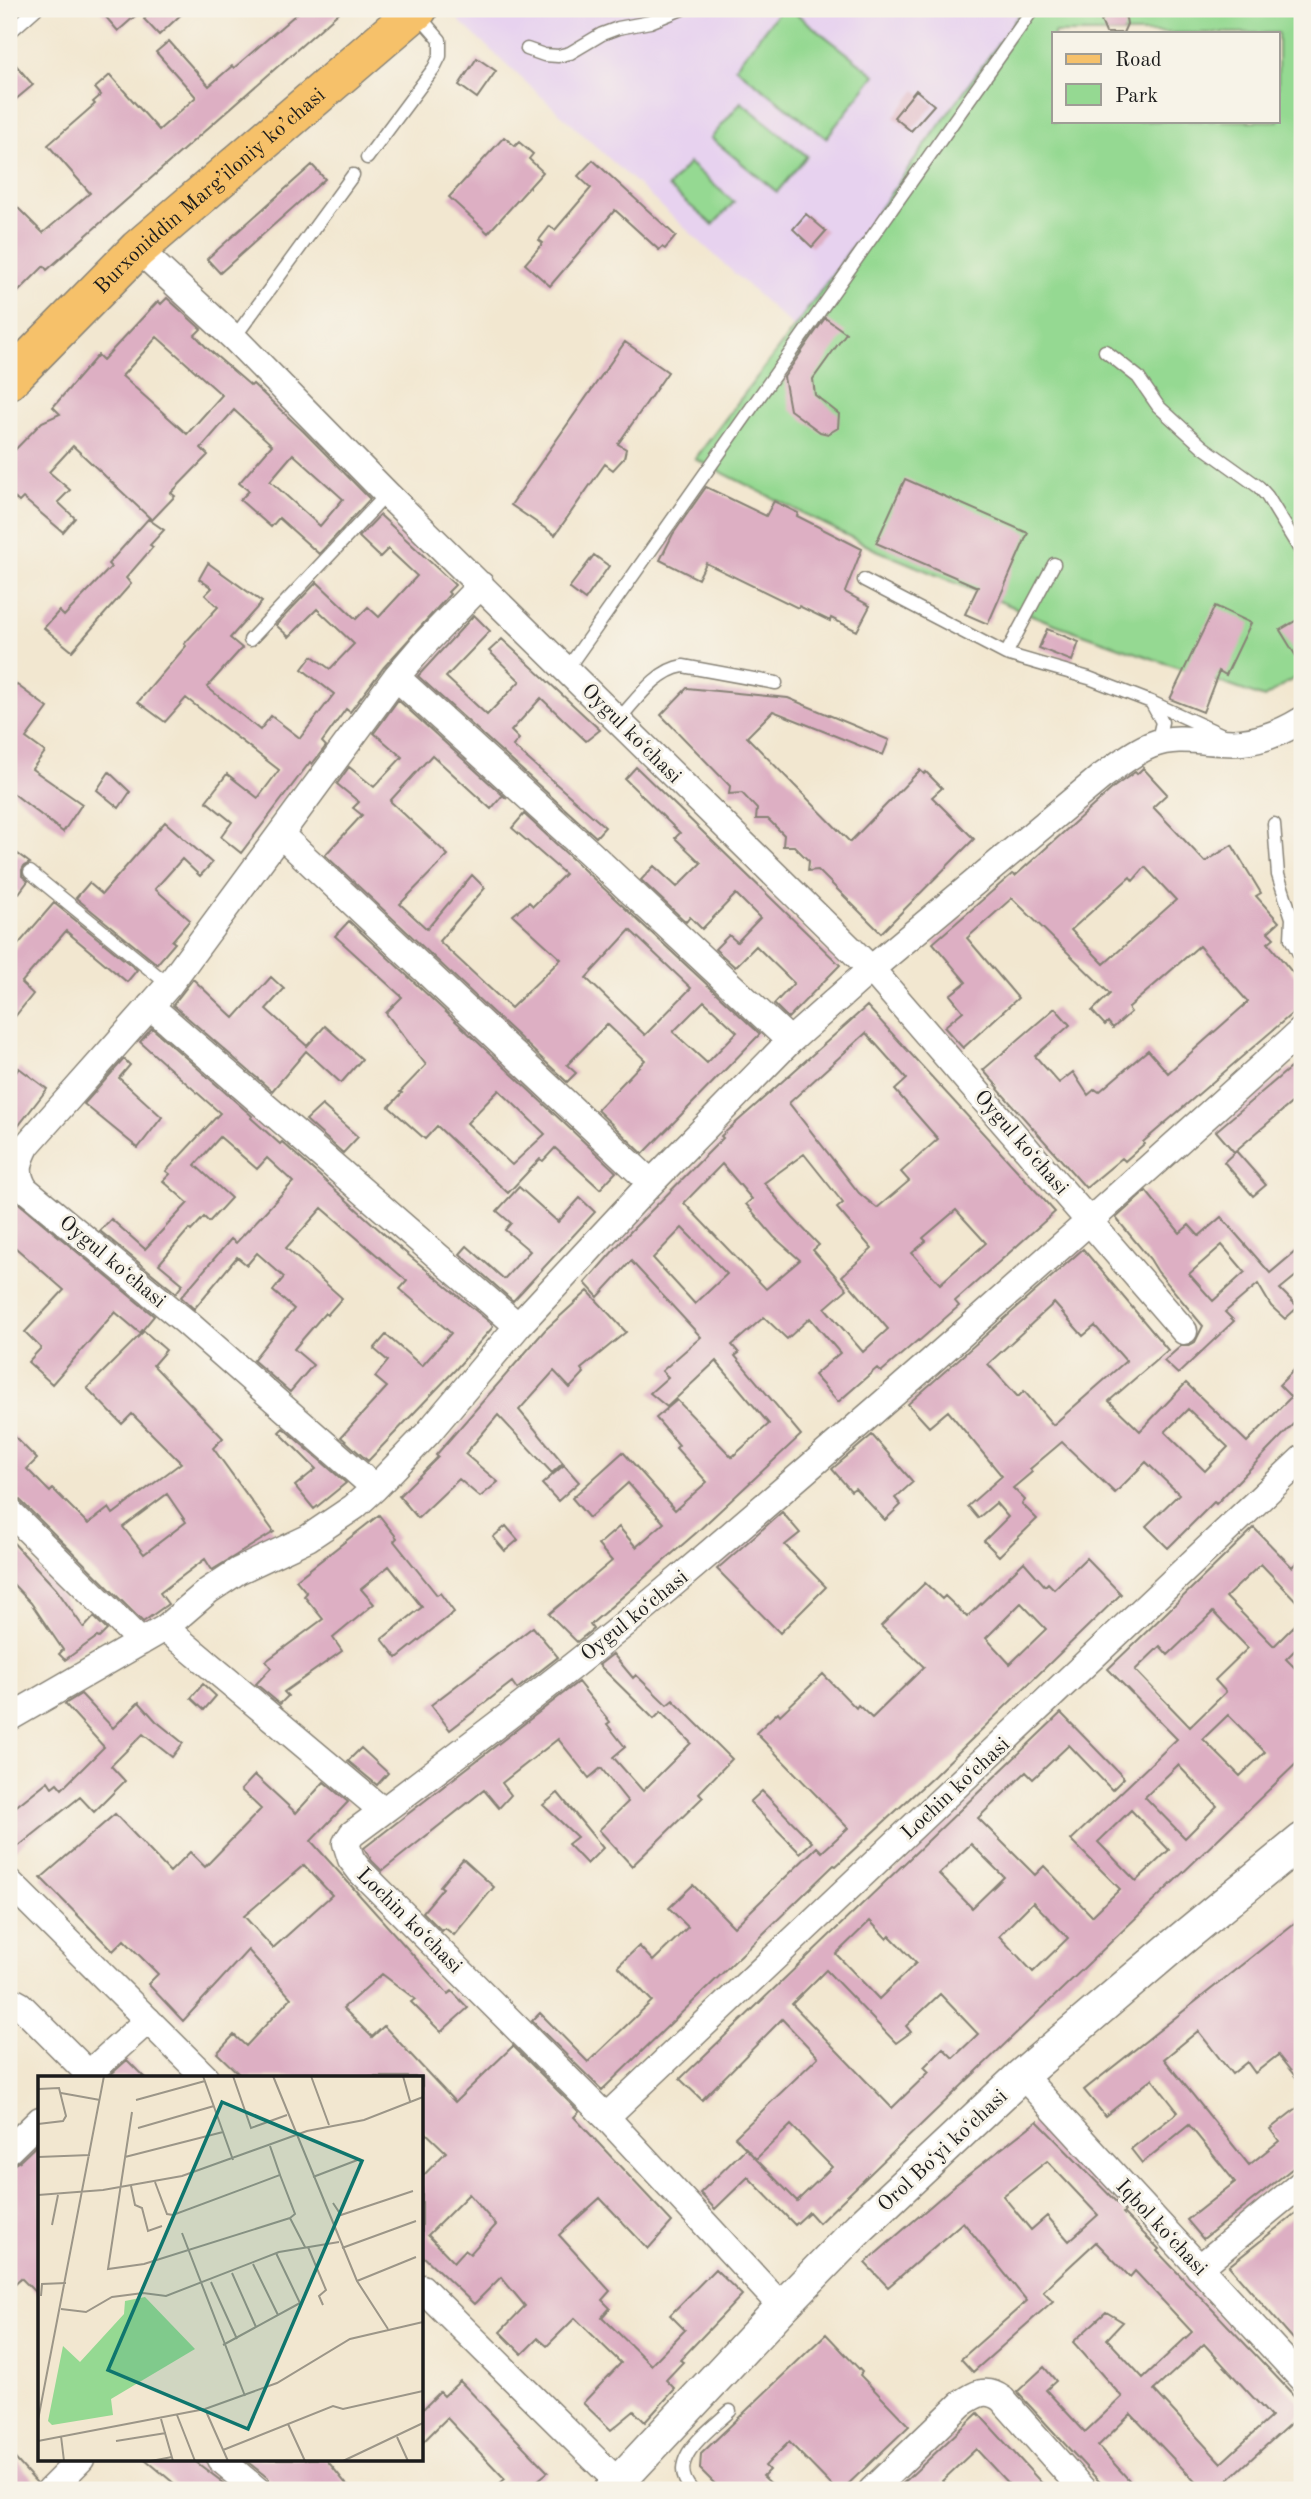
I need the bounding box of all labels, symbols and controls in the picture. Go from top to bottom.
legend [1052,32,1280,122]
text: Road [1115,50,1162,71]
street label: Burxoniddin Marg’iloniy ko’chasi [91,85,330,299]
text: Park [1115,86,1158,107]
street label: Oygul koʻchasi [577,680,685,788]
street label: Oygul koʻchasi [970,1087,1072,1199]
street label: Oygul koʻchasi [55,1212,169,1312]
street label: Oygul koʻchasi [577,1567,693,1666]
street label: Lochin koʻchasi [898,1734,1014,1844]
street label: Lochin koʻchasi [352,1864,466,1978]
inset map [38,2076,424,2460]
street label: Orol Boʻyi koʻchasi [874,2086,1012,2216]
street label: Iqbol koʻchasi [1111,2176,1210,2280]

